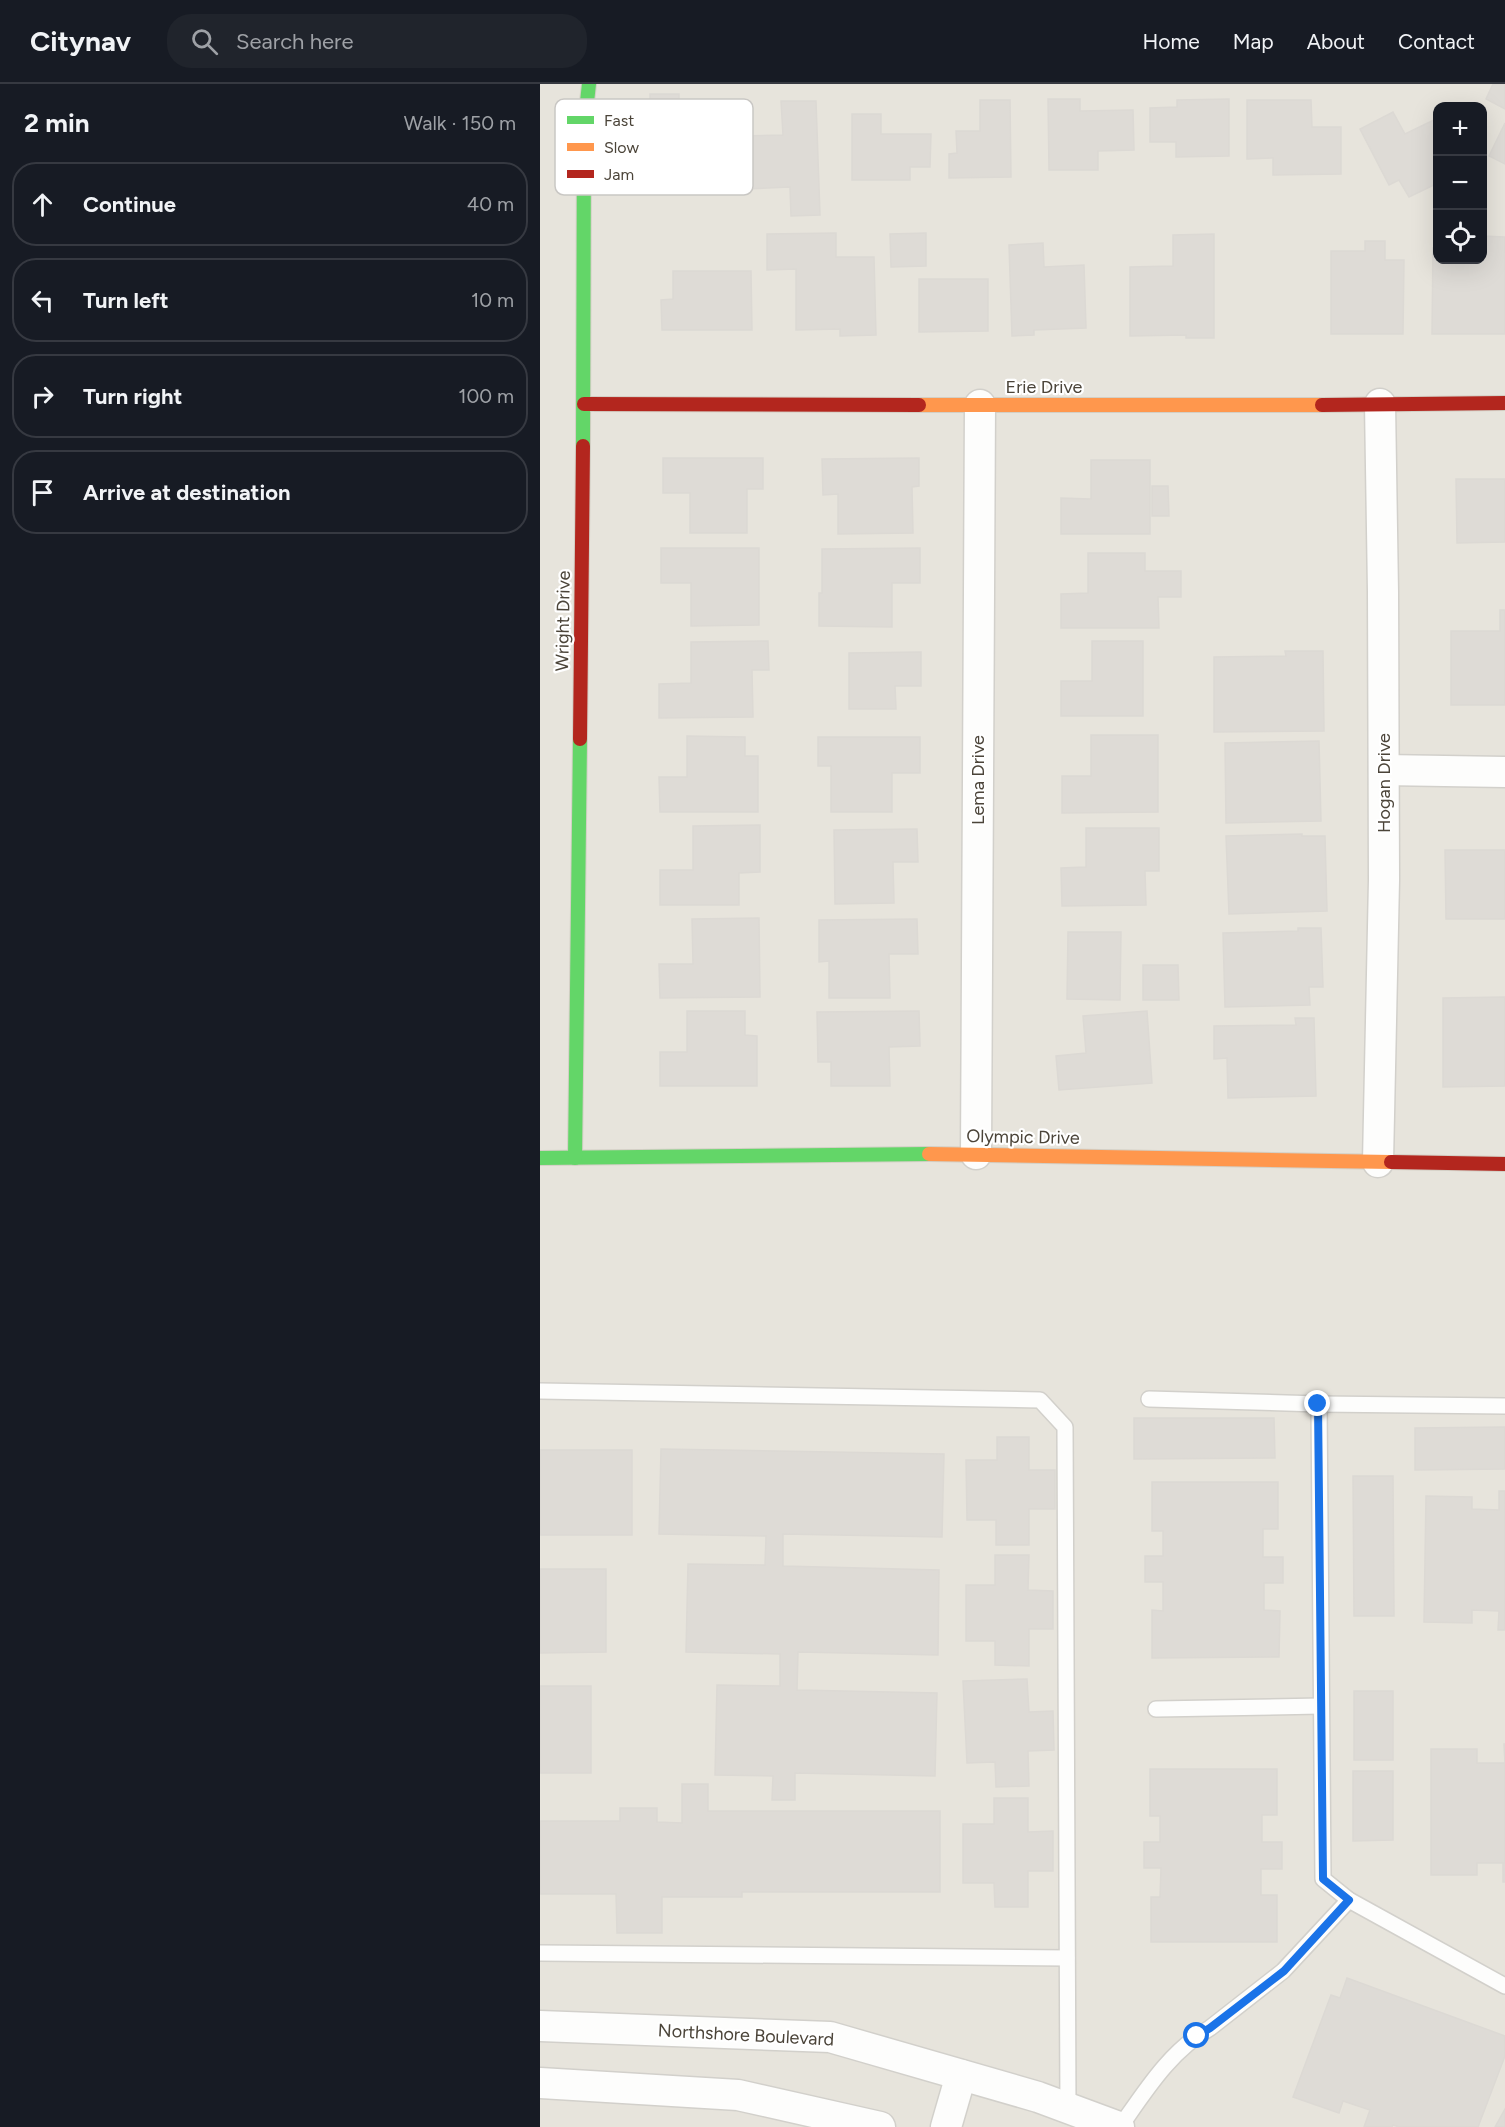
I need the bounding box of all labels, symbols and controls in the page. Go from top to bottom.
search box [167,14,587,68]
text: Citynav [30,24,131,58]
icon: search [188,25,221,58]
text: Search here [236,28,354,55]
text: Home [1143,29,1200,54]
text: Map [1233,29,1274,54]
text: About [1307,29,1365,54]
text: Contact [1398,29,1475,54]
legend [555,99,753,195]
map controls [1433,102,1487,264]
button: + [1433,102,1487,156]
text: 2 min [24,107,90,139]
text: Walk · 150 m [404,111,516,135]
text: Fast [604,111,634,130]
text: Slow [604,138,639,157]
button: − [1433,156,1487,210]
text: Jam [604,165,634,184]
icon: ahead [26,188,59,221]
text: Continue [83,191,176,218]
text: 40 m [467,192,514,216]
button: locate [1433,210,1487,264]
icon: left [26,284,59,317]
text: Turn left [83,287,169,314]
text: 10 m [471,288,514,312]
street label: Erie Drive [1006,376,1083,398]
icon: right [26,380,59,413]
text: Turn right [83,383,182,410]
text: 100 m [458,384,514,408]
icon: arrive [26,476,59,509]
text: Arrive at destination [83,479,291,506]
street label: Wright Drive [551,570,575,672]
street label: Hogan Drive [1373,733,1395,833]
street label: Lema Drive [967,735,989,825]
street label: Olympic Drive [966,1125,1080,1149]
route end [1304,1390,1330,1416]
street label: Northshore Boulevard [657,2019,835,2051]
route start [1183,2022,1209,2048]

